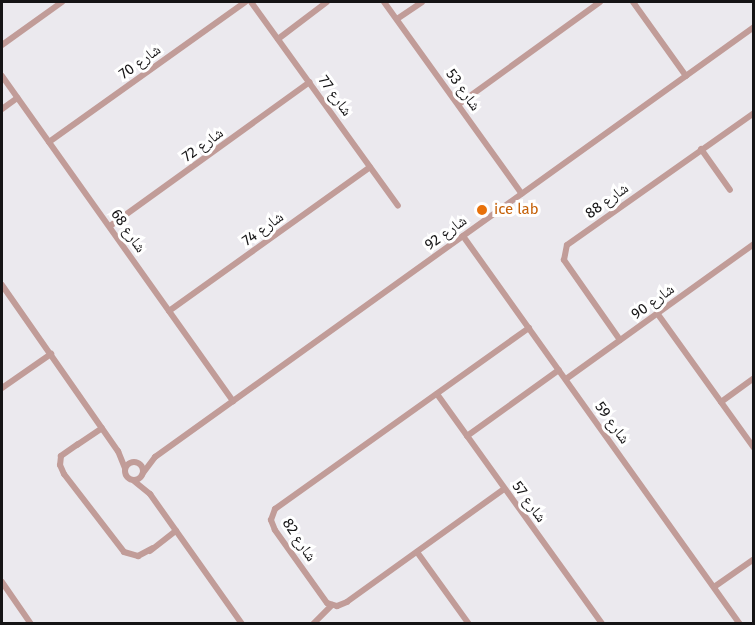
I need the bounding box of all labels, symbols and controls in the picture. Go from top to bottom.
street label: شارع 70 [116,41,164,83]
street label: شارع 53 [442,66,484,114]
street label: شارع 77 [314,72,356,120]
street label: شارع 72 [179,124,227,166]
street label: شارع 88 [582,179,632,223]
place label: ice lab [494,201,539,219]
marker: ice lab [475,203,489,217]
street label: شارع 68 [107,206,149,256]
street label: شارع 74 [239,208,287,250]
street label: شارع 92 [422,212,470,254]
street label: شارع 90 [628,280,678,324]
street label: شارع 59 [591,398,633,448]
street label: شارع 57 [508,478,550,526]
street label: شارع 82 [278,515,320,565]

